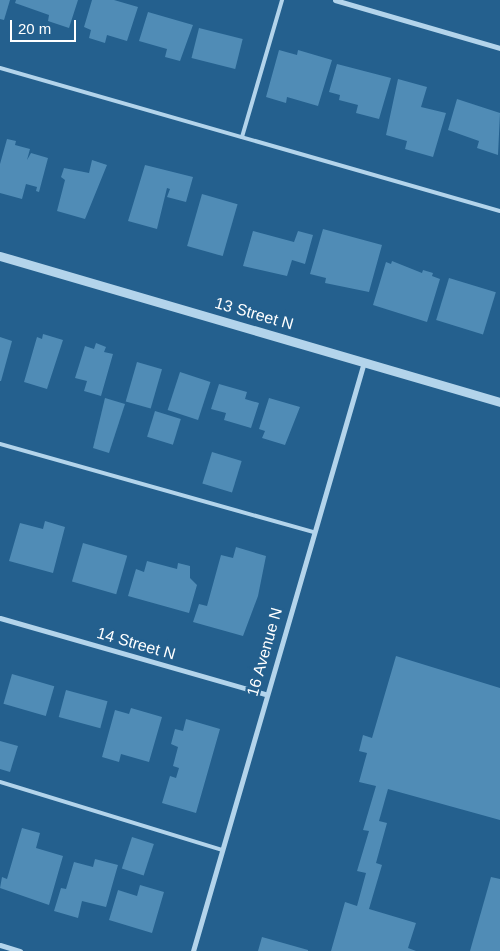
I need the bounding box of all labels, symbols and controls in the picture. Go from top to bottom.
scale bar [12,10,79,42]
text: 20 m [18,20,51,37]
street label: 13 Street N [212,294,296,334]
street label: 16 Avenue N [243,605,287,699]
street label: 14 Street N [94,624,178,664]

